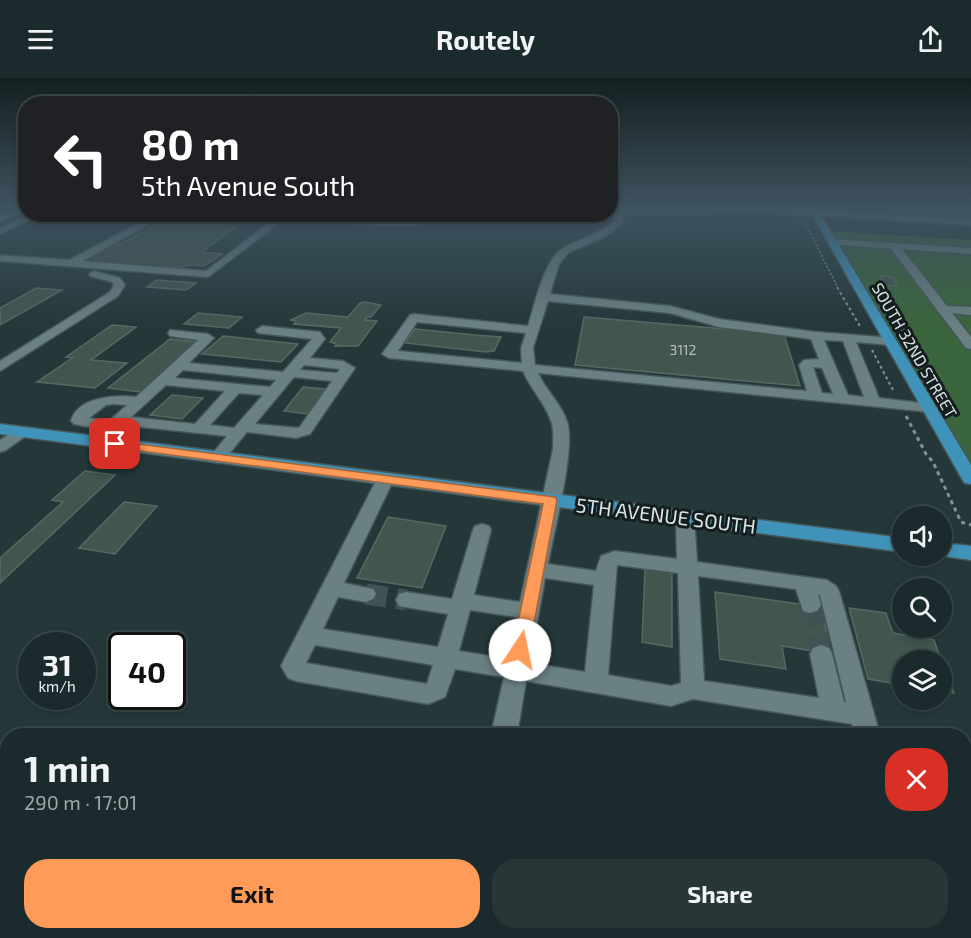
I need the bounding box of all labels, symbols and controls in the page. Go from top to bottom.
icon: menu [24,23,57,56]
text: Routely [436,23,535,55]
icon: share [914,23,947,56]
text: 80 m [141,118,240,168]
icon: left [42,120,120,198]
text: 5th Avenue South [141,169,355,201]
street label: SOUTH 32ND STREET [869,279,961,421]
house number: 3112 [670,341,697,358]
pin [89,418,140,469]
icon: arrive [98,427,131,460]
street label: 5TH AVENUE SOUTH [575,492,757,538]
map controls [892,506,952,710]
button: sound [892,506,952,566]
button: search [892,578,952,638]
position arrow [488,618,552,682]
speed limit sign: 40 [108,632,186,710]
text: 31 [42,646,72,682]
button: layers [892,650,952,710]
text: km/h [38,677,76,695]
text: 1 min [24,746,111,789]
button: close [885,748,948,811]
text: 290 m · 17:01 [24,790,137,814]
button: Exit [24,859,480,928]
button: Share [492,859,948,928]

